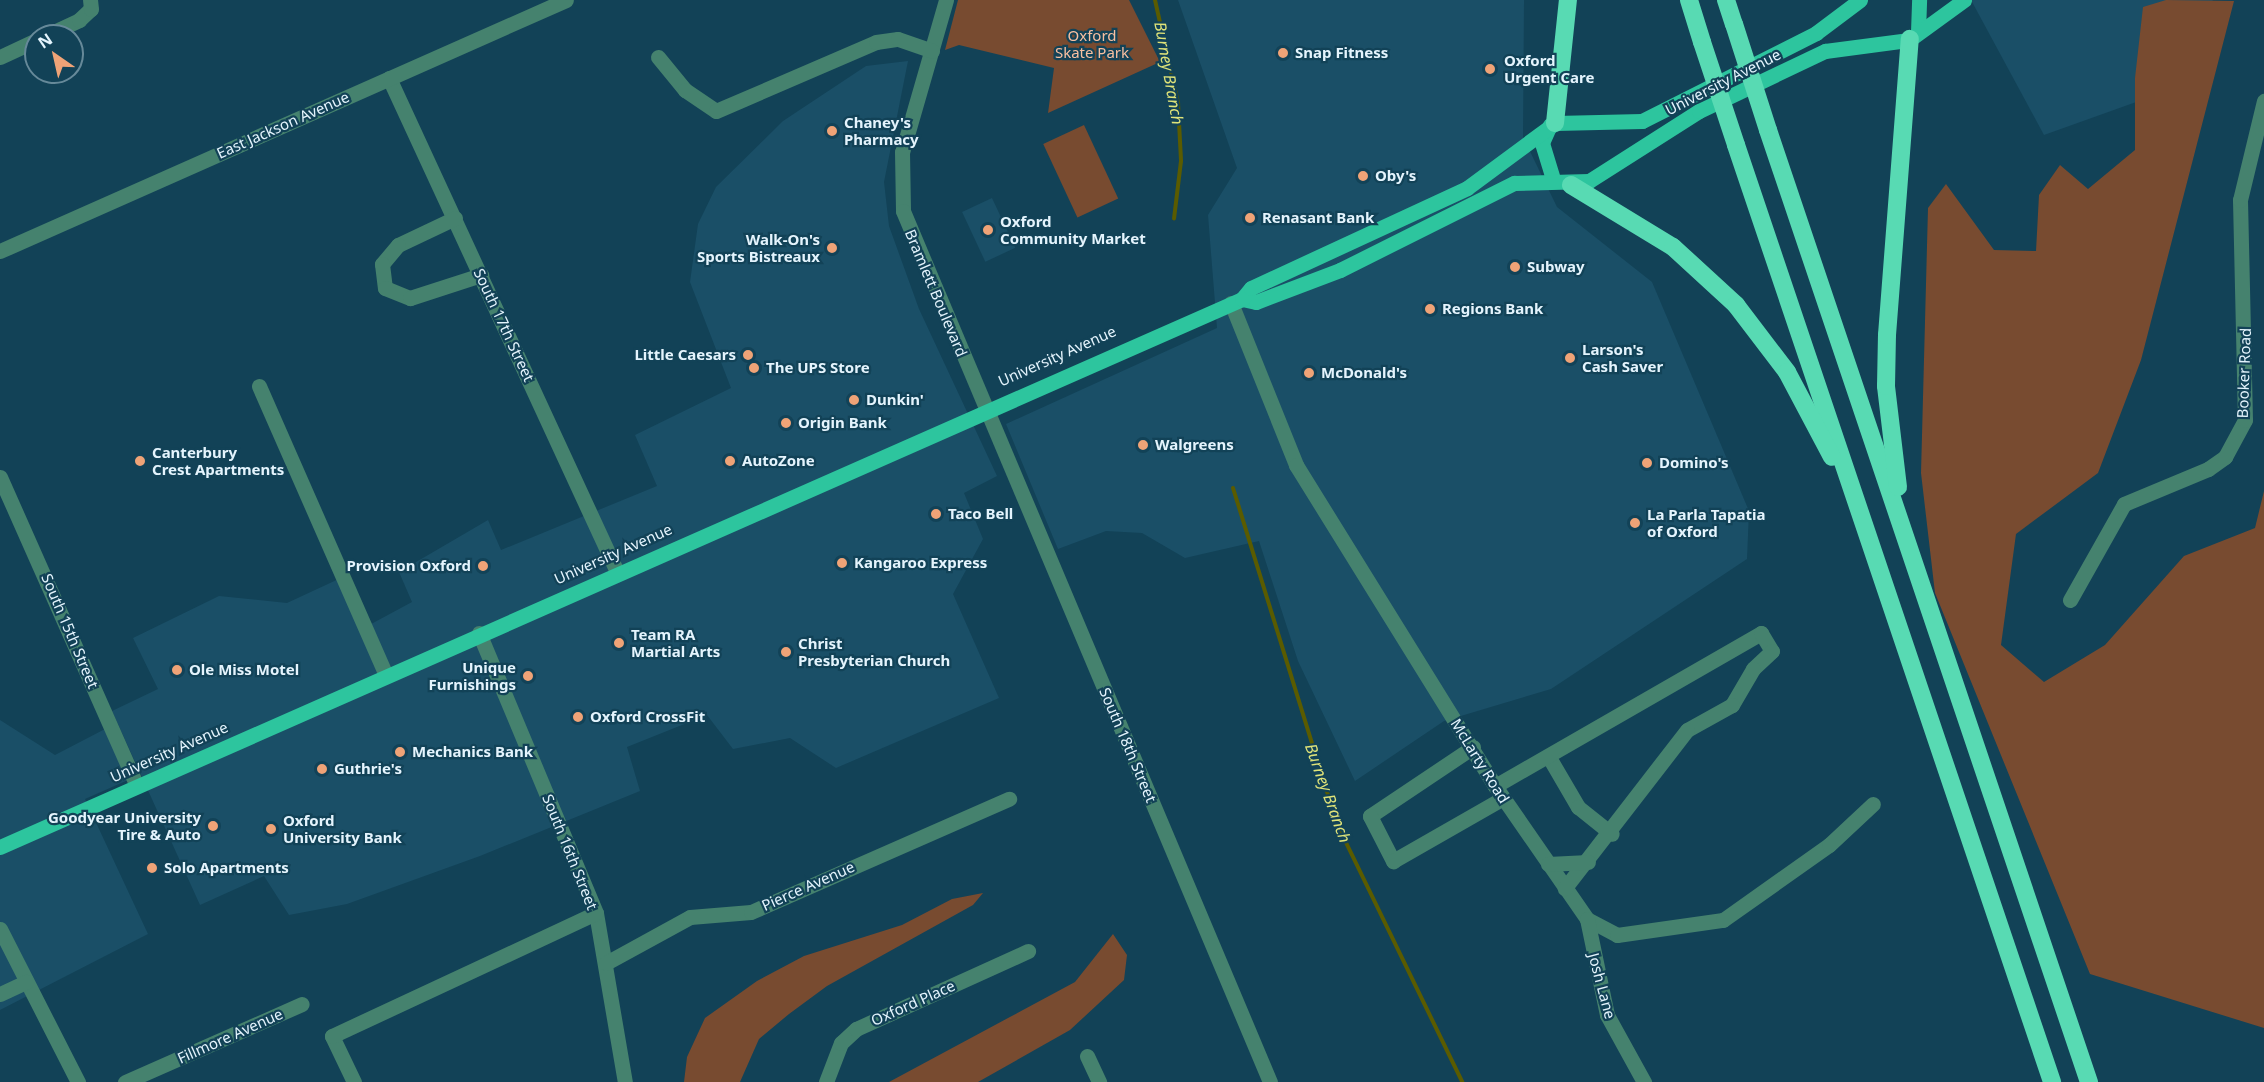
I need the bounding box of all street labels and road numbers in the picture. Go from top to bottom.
street label: University Avenue [1662,45,1784,119]
street label: East Jackson Avenue [214,88,352,162]
street label: Bramlett Boulevard [901,227,971,359]
street label: South 17th Street [470,266,538,384]
street label: University Avenue [995,322,1119,390]
street label: Booker Road [2233,327,2255,419]
street label: University Avenue [551,520,675,588]
street label: South 15th Street [38,571,102,691]
street label: South 18th Street [1096,685,1160,805]
street label: McLarty Road [1447,715,1513,807]
street label: University Avenue [107,718,231,786]
street label: South 16th Street [539,792,601,912]
street label: Pierce Avenue [759,858,857,914]
street label: Josh Lane [1585,951,1619,1021]
street label: Oxford Place [868,976,958,1030]
street label: Fillmore Avenue [175,1005,285,1067]

